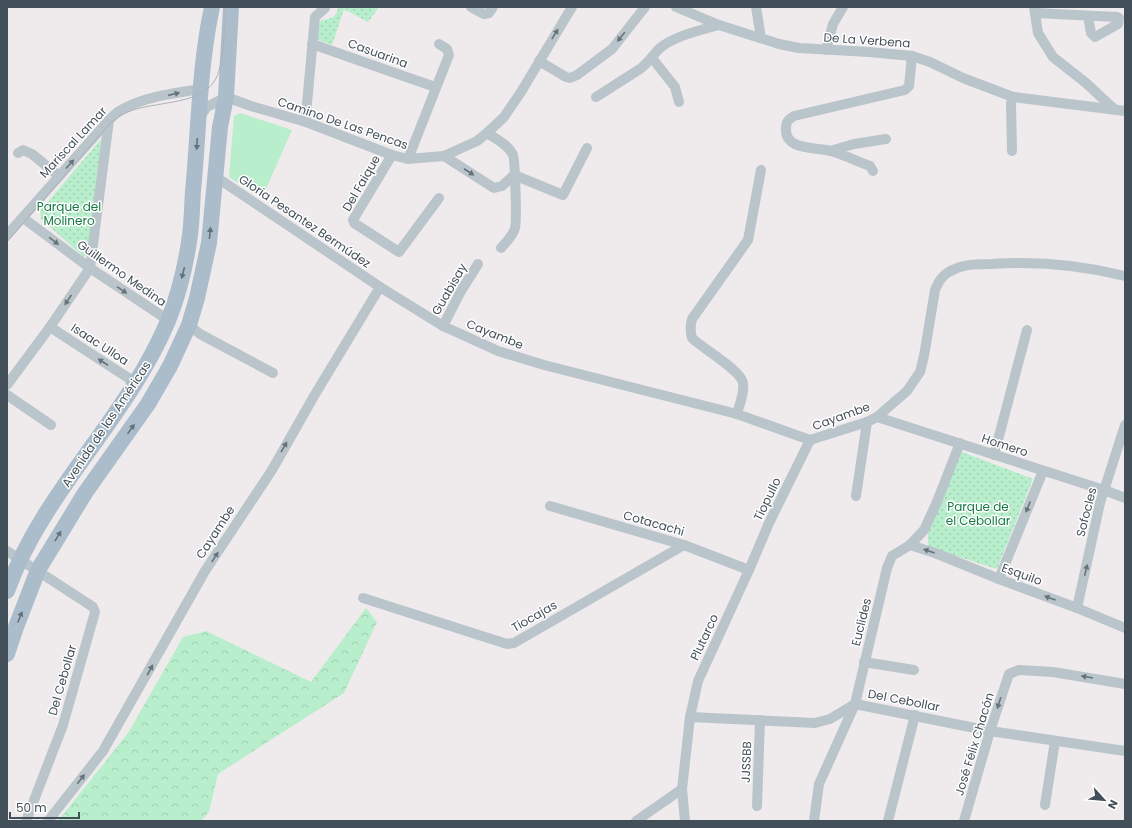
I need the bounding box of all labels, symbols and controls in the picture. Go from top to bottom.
one-way arrow [552,28,559,40]
street label: De La Verbena [823,28,911,52]
one-way arrow [616,32,625,43]
street label: Casuarina [346,34,410,72]
one-way arrow [167,90,180,96]
street label: Camino De Las Pencas [276,93,410,153]
street label: Mariscal Lamar [35,102,111,181]
one-way arrow [193,138,200,150]
street label: Del Faique [338,152,384,214]
one-way arrow [65,159,74,169]
one-way arrow [464,168,474,176]
street label: Gloria Pesantez Bermúdez [236,170,374,272]
park label: Parque del Molinero [37,198,101,229]
one-way arrow [207,227,213,239]
one-way arrow [48,236,59,245]
street label: Guillermo Medina [74,236,170,310]
street label: Guabisay [427,260,471,318]
one-way arrow [180,267,186,279]
one-way arrow [117,286,128,294]
one-way arrow [64,295,72,305]
street label: Cayambe [464,315,526,353]
street label: Isaac Ulloa [68,319,132,369]
street label: Avenida de las Américas [57,358,155,490]
one-way arrow [97,358,109,365]
street label: Cayambe [810,398,872,434]
one-way arrow [127,424,135,434]
street label: Homero [980,430,1031,461]
one-way arrow [281,441,288,453]
street label: Tiopullo [749,474,785,524]
street label: Sofocles [1072,486,1100,538]
park label: Parque de el Cebollar [946,498,1011,529]
one-way arrow [1025,501,1031,513]
street label: Cayambe [191,502,239,562]
street label: Cotacachi [621,506,687,540]
one-way arrow [54,530,61,542]
one-way arrow [922,548,934,554]
one-way arrow [211,551,218,563]
street label: Esquilo [999,559,1045,589]
one-way arrow [1083,564,1089,576]
one-way arrow [1044,594,1056,600]
street label: Tiocajas [508,596,560,636]
street label: Euclides [847,596,875,648]
one-way arrow [17,611,23,623]
street label: Plutarco [686,611,722,663]
street label: Del Cebollar [44,642,80,717]
one-way arrow [147,664,154,676]
one-way arrow [1080,674,1093,680]
street label: Del Cebollar [867,685,942,715]
street label: José Félix Chacón [950,690,998,798]
one-way arrow [996,697,1002,709]
street label: JJSSBB [737,741,755,783]
one-way arrow [77,774,85,785]
north arrow [1084,780,1124,820]
scale bar [10,794,79,820]
text: N [1104,797,1122,812]
text: 50 m [16,799,47,816]

